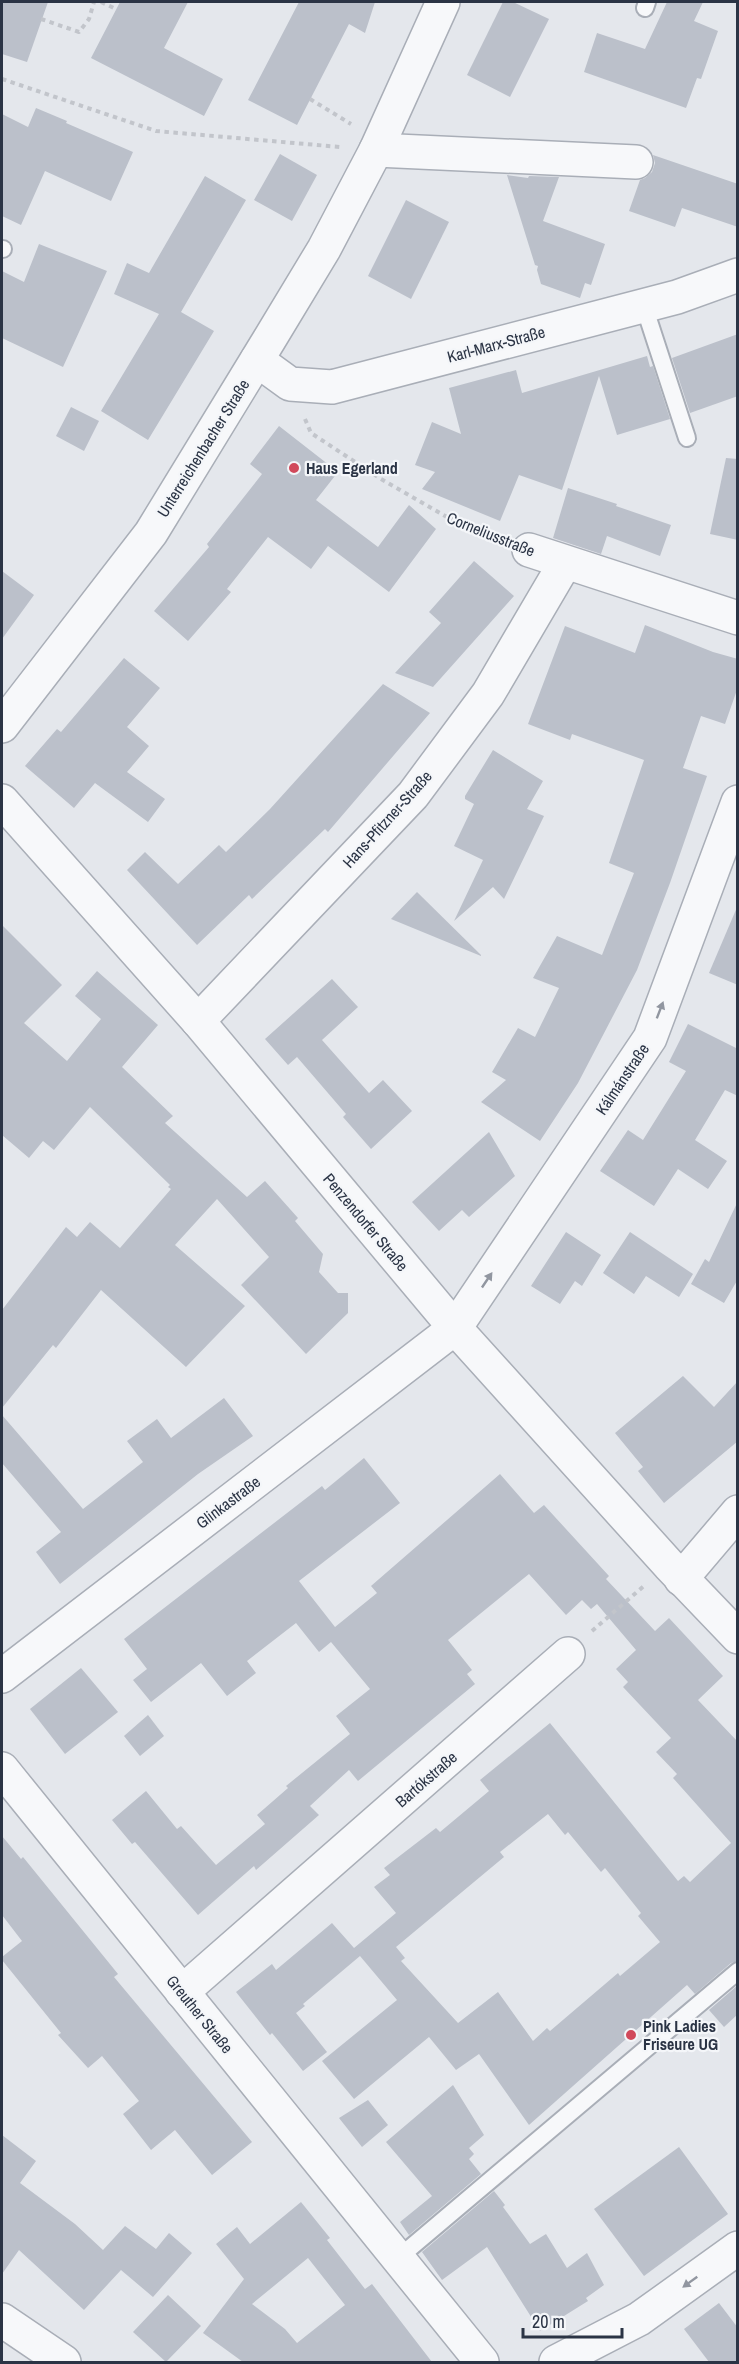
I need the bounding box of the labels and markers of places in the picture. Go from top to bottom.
place label: Haus Egerland [306,457,398,479]
marker: Haus Egerland [287,461,301,475]
place label: Pink Ladies Friseure UG [643,2015,718,2055]
marker: Pink Ladies Friseure UG [624,2028,638,2042]

